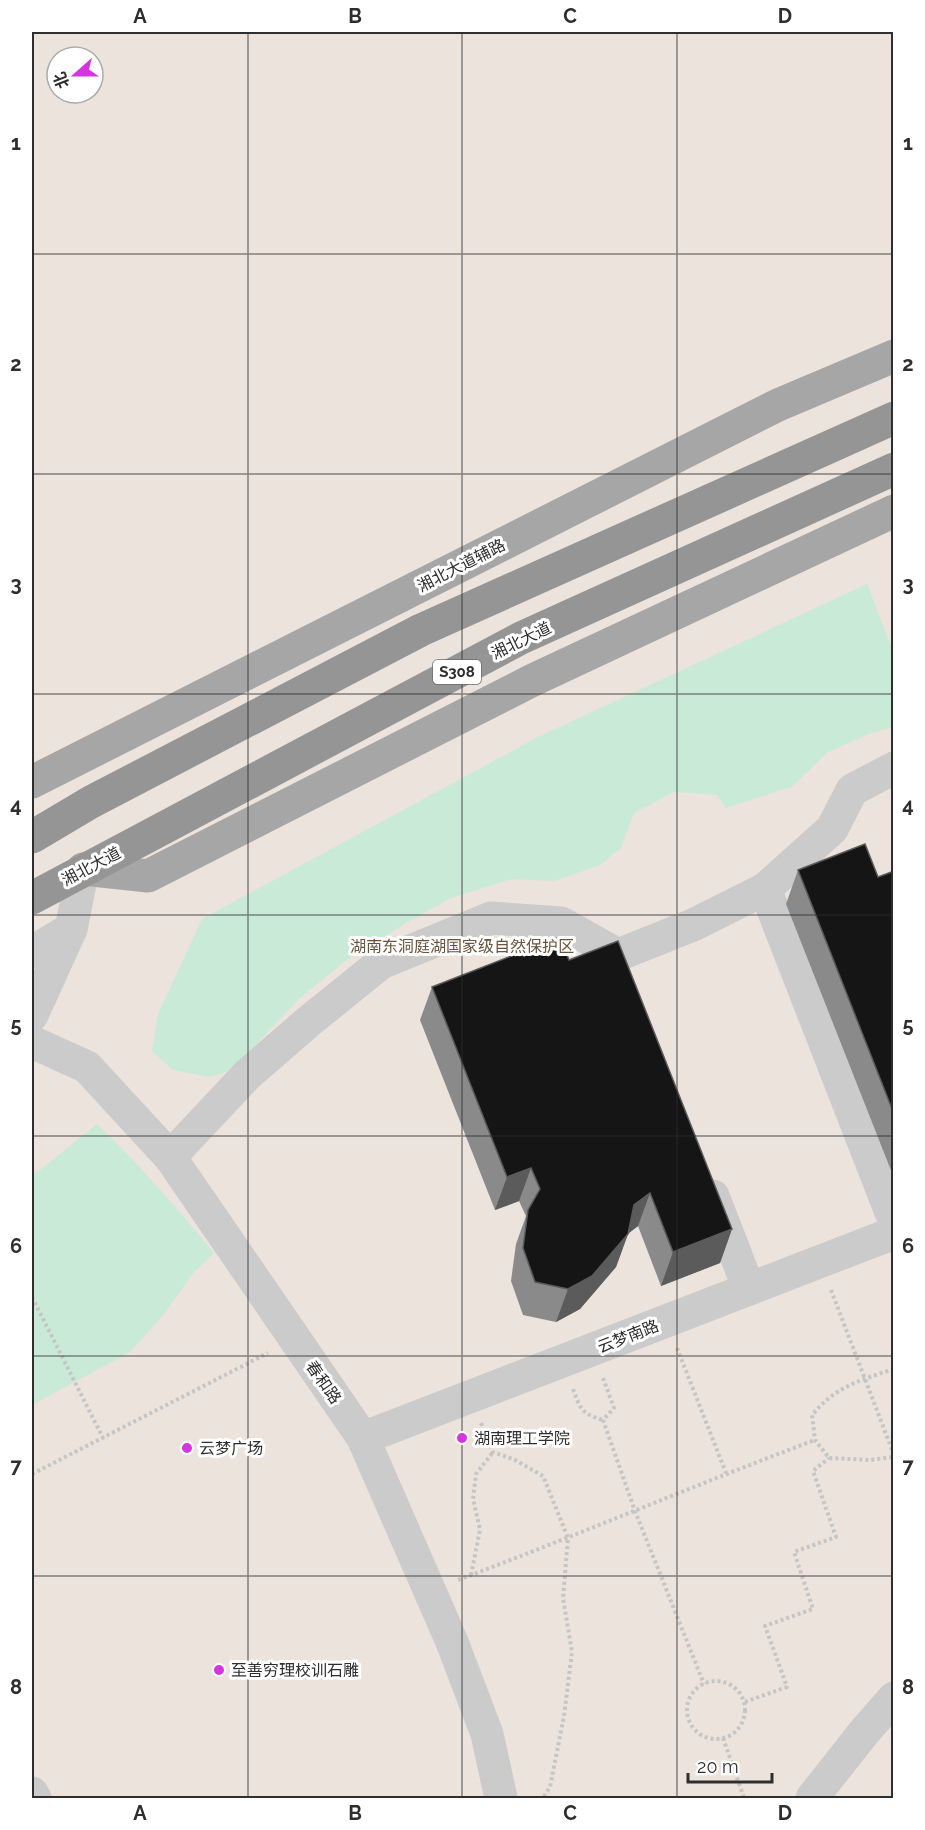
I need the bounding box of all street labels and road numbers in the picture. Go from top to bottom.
street label: 湘北大道辅路 [414,535,508,596]
street label: 湘北大道 [488,618,554,663]
road number: S308 [433,660,481,684]
street label: 湘北大道 [59,843,124,890]
street label: 云梦南路 [595,1316,661,1357]
street label: 春和路 [302,1357,345,1407]

